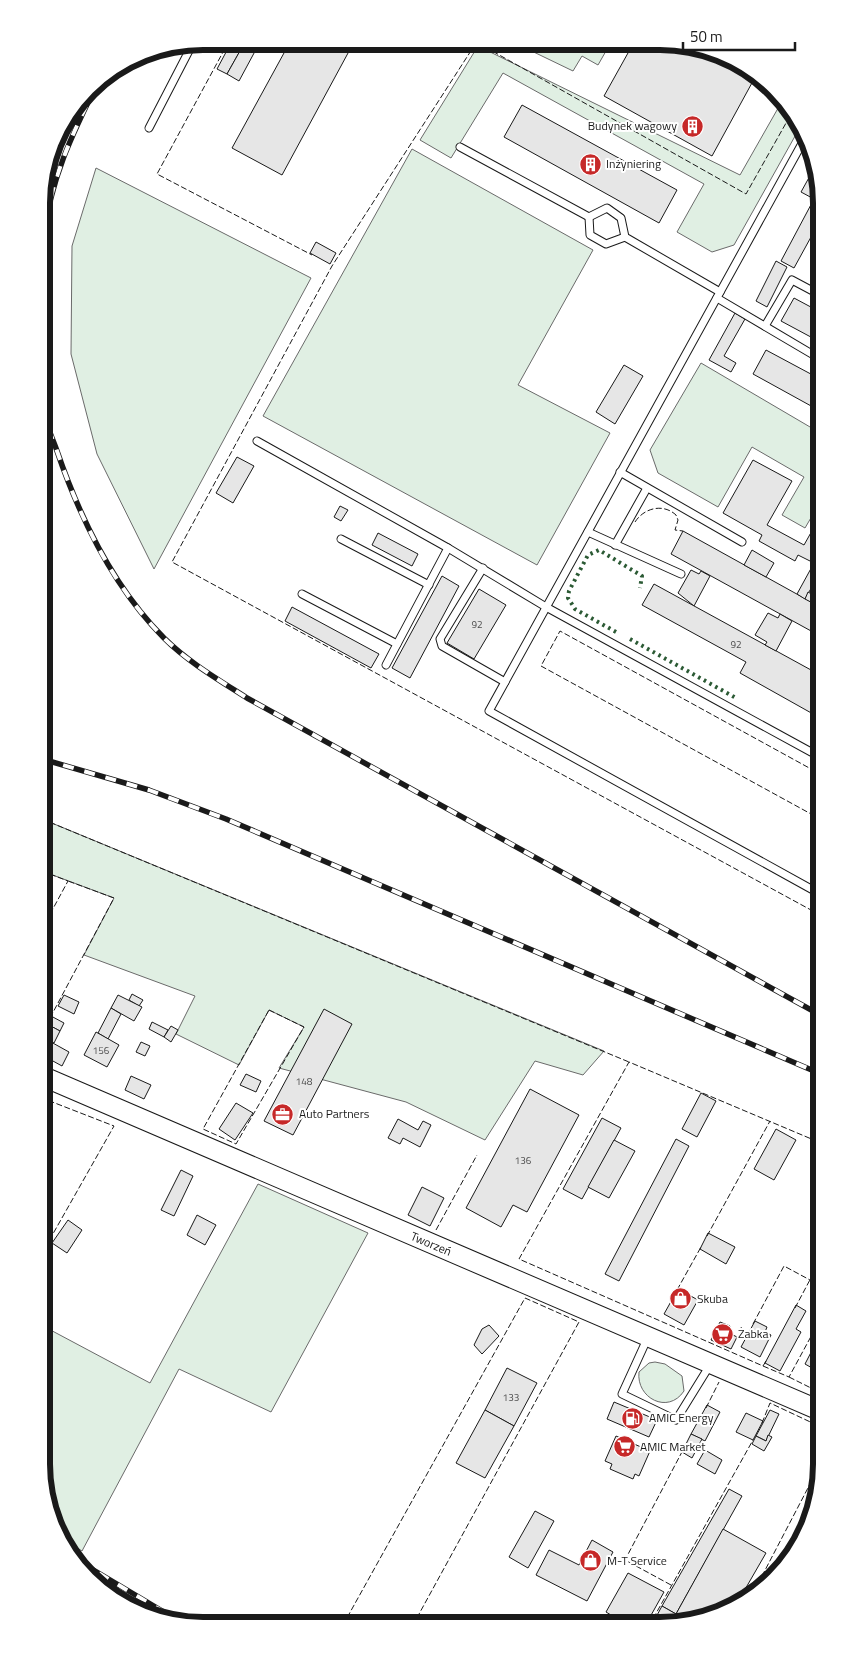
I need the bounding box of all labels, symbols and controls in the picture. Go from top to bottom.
scale bar [683,20,796,52]
text: 50 m [690,25,723,48]
building icon: Budynek wagowy [681,114,705,138]
place label: Budynek wagowy [588,116,677,135]
building icon: Inżyniering [578,152,602,176]
place label: Inżyniering [606,154,661,173]
house number: 92 [471,617,483,632]
house number: 92 [730,637,742,652]
house number: 156 [93,1043,110,1058]
house number: 148 [296,1074,313,1089]
office icon: Auto Partners [271,1102,295,1126]
place label: Auto Partners [299,1104,370,1123]
house number: 136 [515,1153,532,1168]
street label: Tworzeń [408,1226,455,1261]
shop icon: Skuba [669,1287,693,1311]
place label: Skuba [697,1289,728,1308]
supermarket icon: Żabka [710,1322,734,1346]
place label: Żabka [738,1324,768,1343]
house number: 133 [503,1390,519,1405]
fuel station icon: AMIC Energy [621,1406,645,1430]
place label: AMIC Energy [649,1408,714,1427]
supermarket icon: AMIC Market [612,1435,636,1459]
place label: AMIC Market [640,1437,706,1456]
shop icon: M-T Service [579,1549,603,1573]
place label: M-T Service [607,1551,667,1570]

